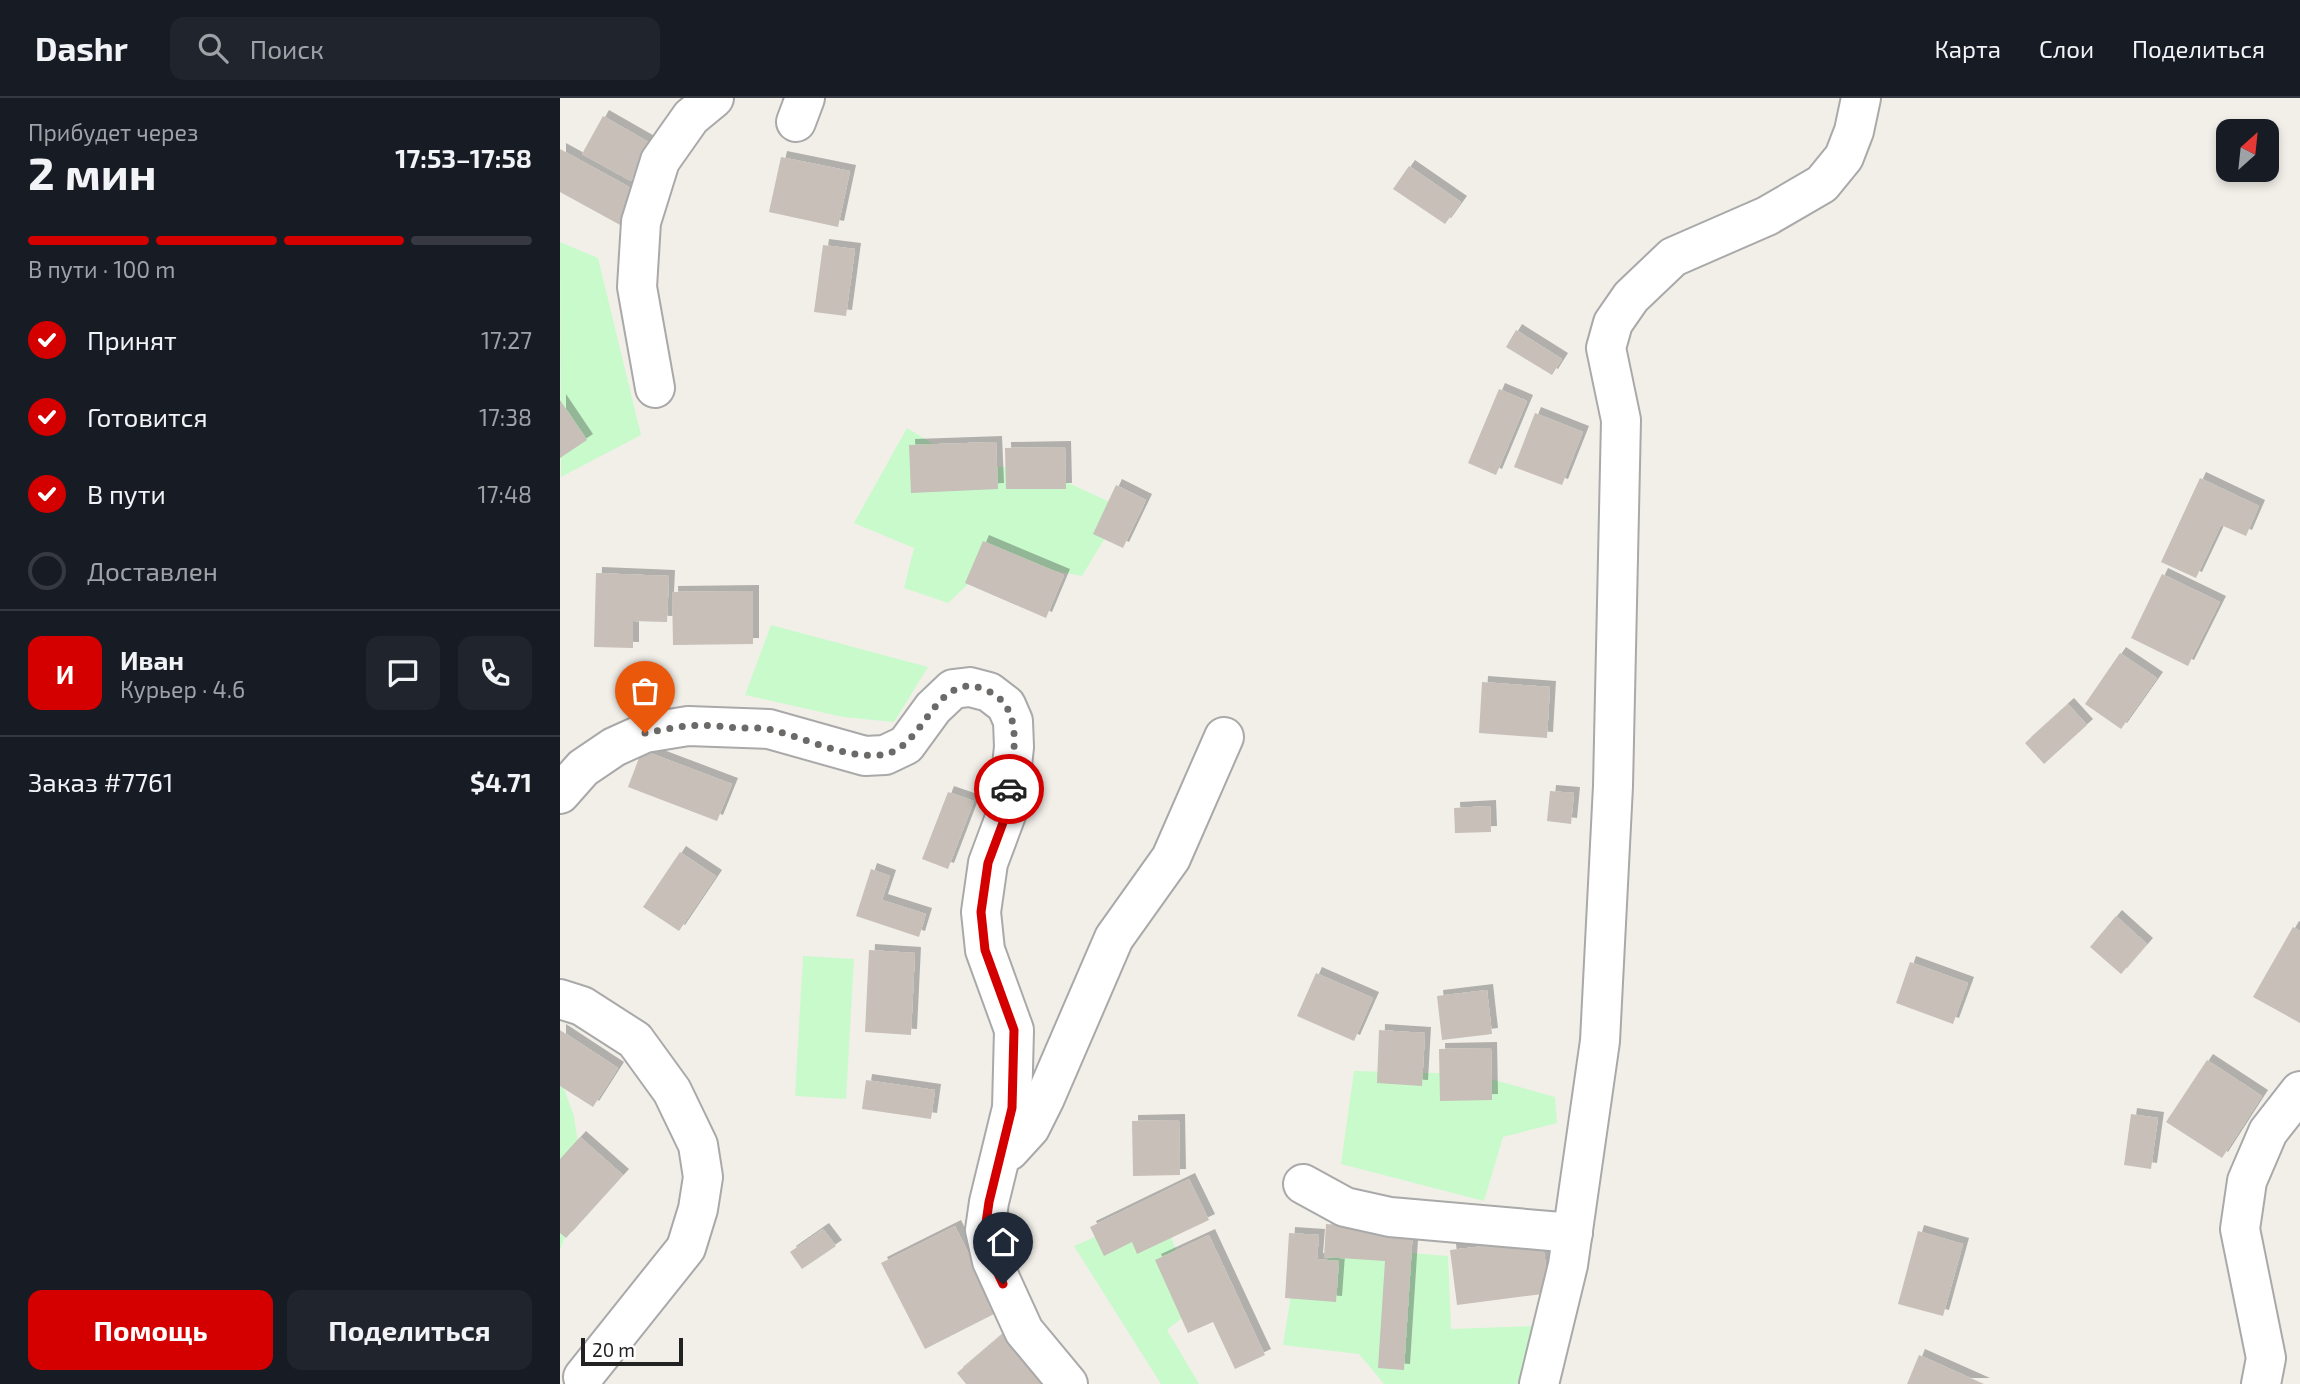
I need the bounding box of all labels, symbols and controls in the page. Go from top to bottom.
search box [170,17,660,80]
text: Dashr [35,28,128,68]
icon: search [194,29,232,67]
text: Поиск [250,33,324,64]
text: Карта [1934,34,2001,63]
text: Слои [2039,34,2094,63]
text: Поделиться [2132,34,2265,63]
text: Прибудет через [28,118,198,146]
north arrow [2216,119,2278,182]
map controls [2216,119,2279,182]
text: 17:53–17:58 [395,142,532,173]
text: 2 мин [28,144,157,199]
text: В пути · 100 m [28,255,175,283]
icon: check [28,321,66,359]
text: Принят [87,324,177,355]
text: 17:27 [481,326,532,354]
icon: check [28,398,66,436]
text: Готовится [87,401,208,432]
text: 17:38 [479,403,532,431]
icon: check [28,475,66,513]
text: В пути [87,478,166,509]
text: 17:48 [478,480,532,508]
text: Доставлен [87,555,218,586]
button: chat [366,636,440,710]
button: phone [458,636,532,710]
text: Иван [120,644,184,675]
text: И [56,658,74,689]
pin [615,661,675,733]
icon: bag [626,672,664,710]
text: Курьер · 4.6 [120,675,245,703]
courier [974,754,1044,824]
text: Заказ #7761 [28,766,173,797]
text: $4.71 [470,766,532,797]
icon: car [990,770,1028,808]
pin [973,1212,1033,1284]
icon: home [984,1223,1022,1261]
button: Помощь [28,1290,273,1370]
button: Поделиться [287,1290,532,1370]
scale bar [581,1335,682,1367]
text: 20 m [592,1338,635,1361]

